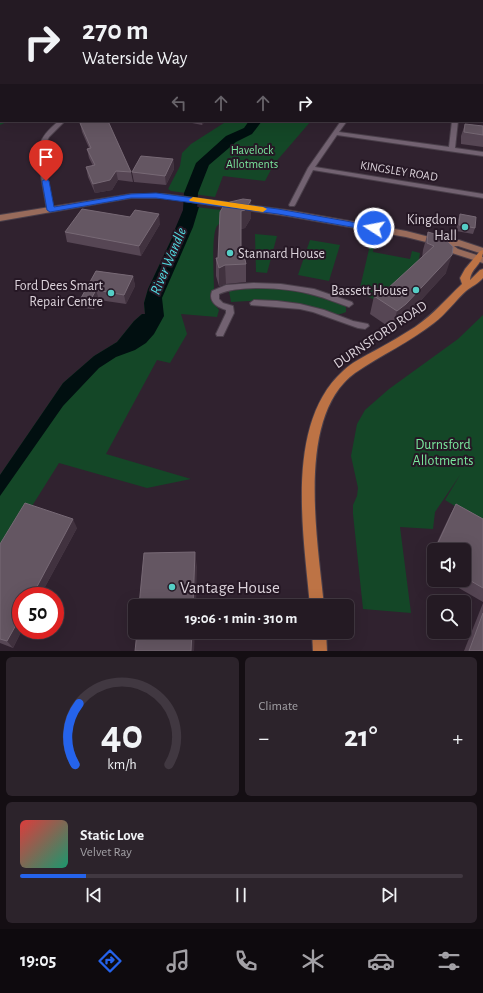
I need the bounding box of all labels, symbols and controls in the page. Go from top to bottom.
icon: right [16,16,68,68]
text: 270 m [82,17,149,45]
text: Waterside Way [82,50,188,68]
icon: left [168,92,190,114]
icon: ahead [210,92,232,114]
icon: ahead [252,92,274,114]
icon: right [294,92,316,114]
pin [29,140,63,181]
park label: Havelock Allotments [226,144,278,170]
icon: arrive [35,146,57,168]
street label: KINGSLEY ROAD [359,159,439,183]
position arrow [353,207,395,249]
place label: Kingdom Hall [407,213,457,243]
marker: Kingdom Hall [460,222,470,232]
water label: River Wandle [148,225,189,297]
place label: Stannard House [238,247,325,261]
marker: Stannard House [225,248,235,258]
place label: Ford Dees Smart Repair Centre [14,279,104,309]
place label: Bassett House [331,284,408,298]
marker: Bassett House [411,285,421,295]
marker: Ford Dees Smart Repair Centre [106,288,116,298]
street label: DURNSFORD ROAD [331,298,430,371]
park label: Durnsford Allotments [413,438,473,468]
map controls [427,543,471,639]
button: sound [427,543,471,587]
place label: Vantage House [180,579,280,596]
marker: Vantage House [167,582,177,592]
speed limit sign: 50 [12,587,64,639]
button: search [427,595,471,639]
text: 19:06 · 1 min · 310 m [185,611,297,626]
text: Climate [259,700,298,713]
text: 40 [101,714,144,755]
text: 21° [344,722,378,752]
text: − [259,727,269,749]
text: + [452,727,463,749]
text: km/h [108,757,137,771]
text: Static Love [80,828,144,843]
text: Velvet Ray [80,846,132,859]
icon: previous [83,884,105,906]
icon: pause [230,884,252,906]
icon: next [378,884,400,906]
icon: directions [96,947,124,975]
icon: music [164,947,192,975]
icon: phone [232,947,260,975]
icon: climate [299,947,327,975]
icon: car [367,947,395,975]
icon: filters [435,947,463,975]
text: 19:05 [20,952,56,970]

